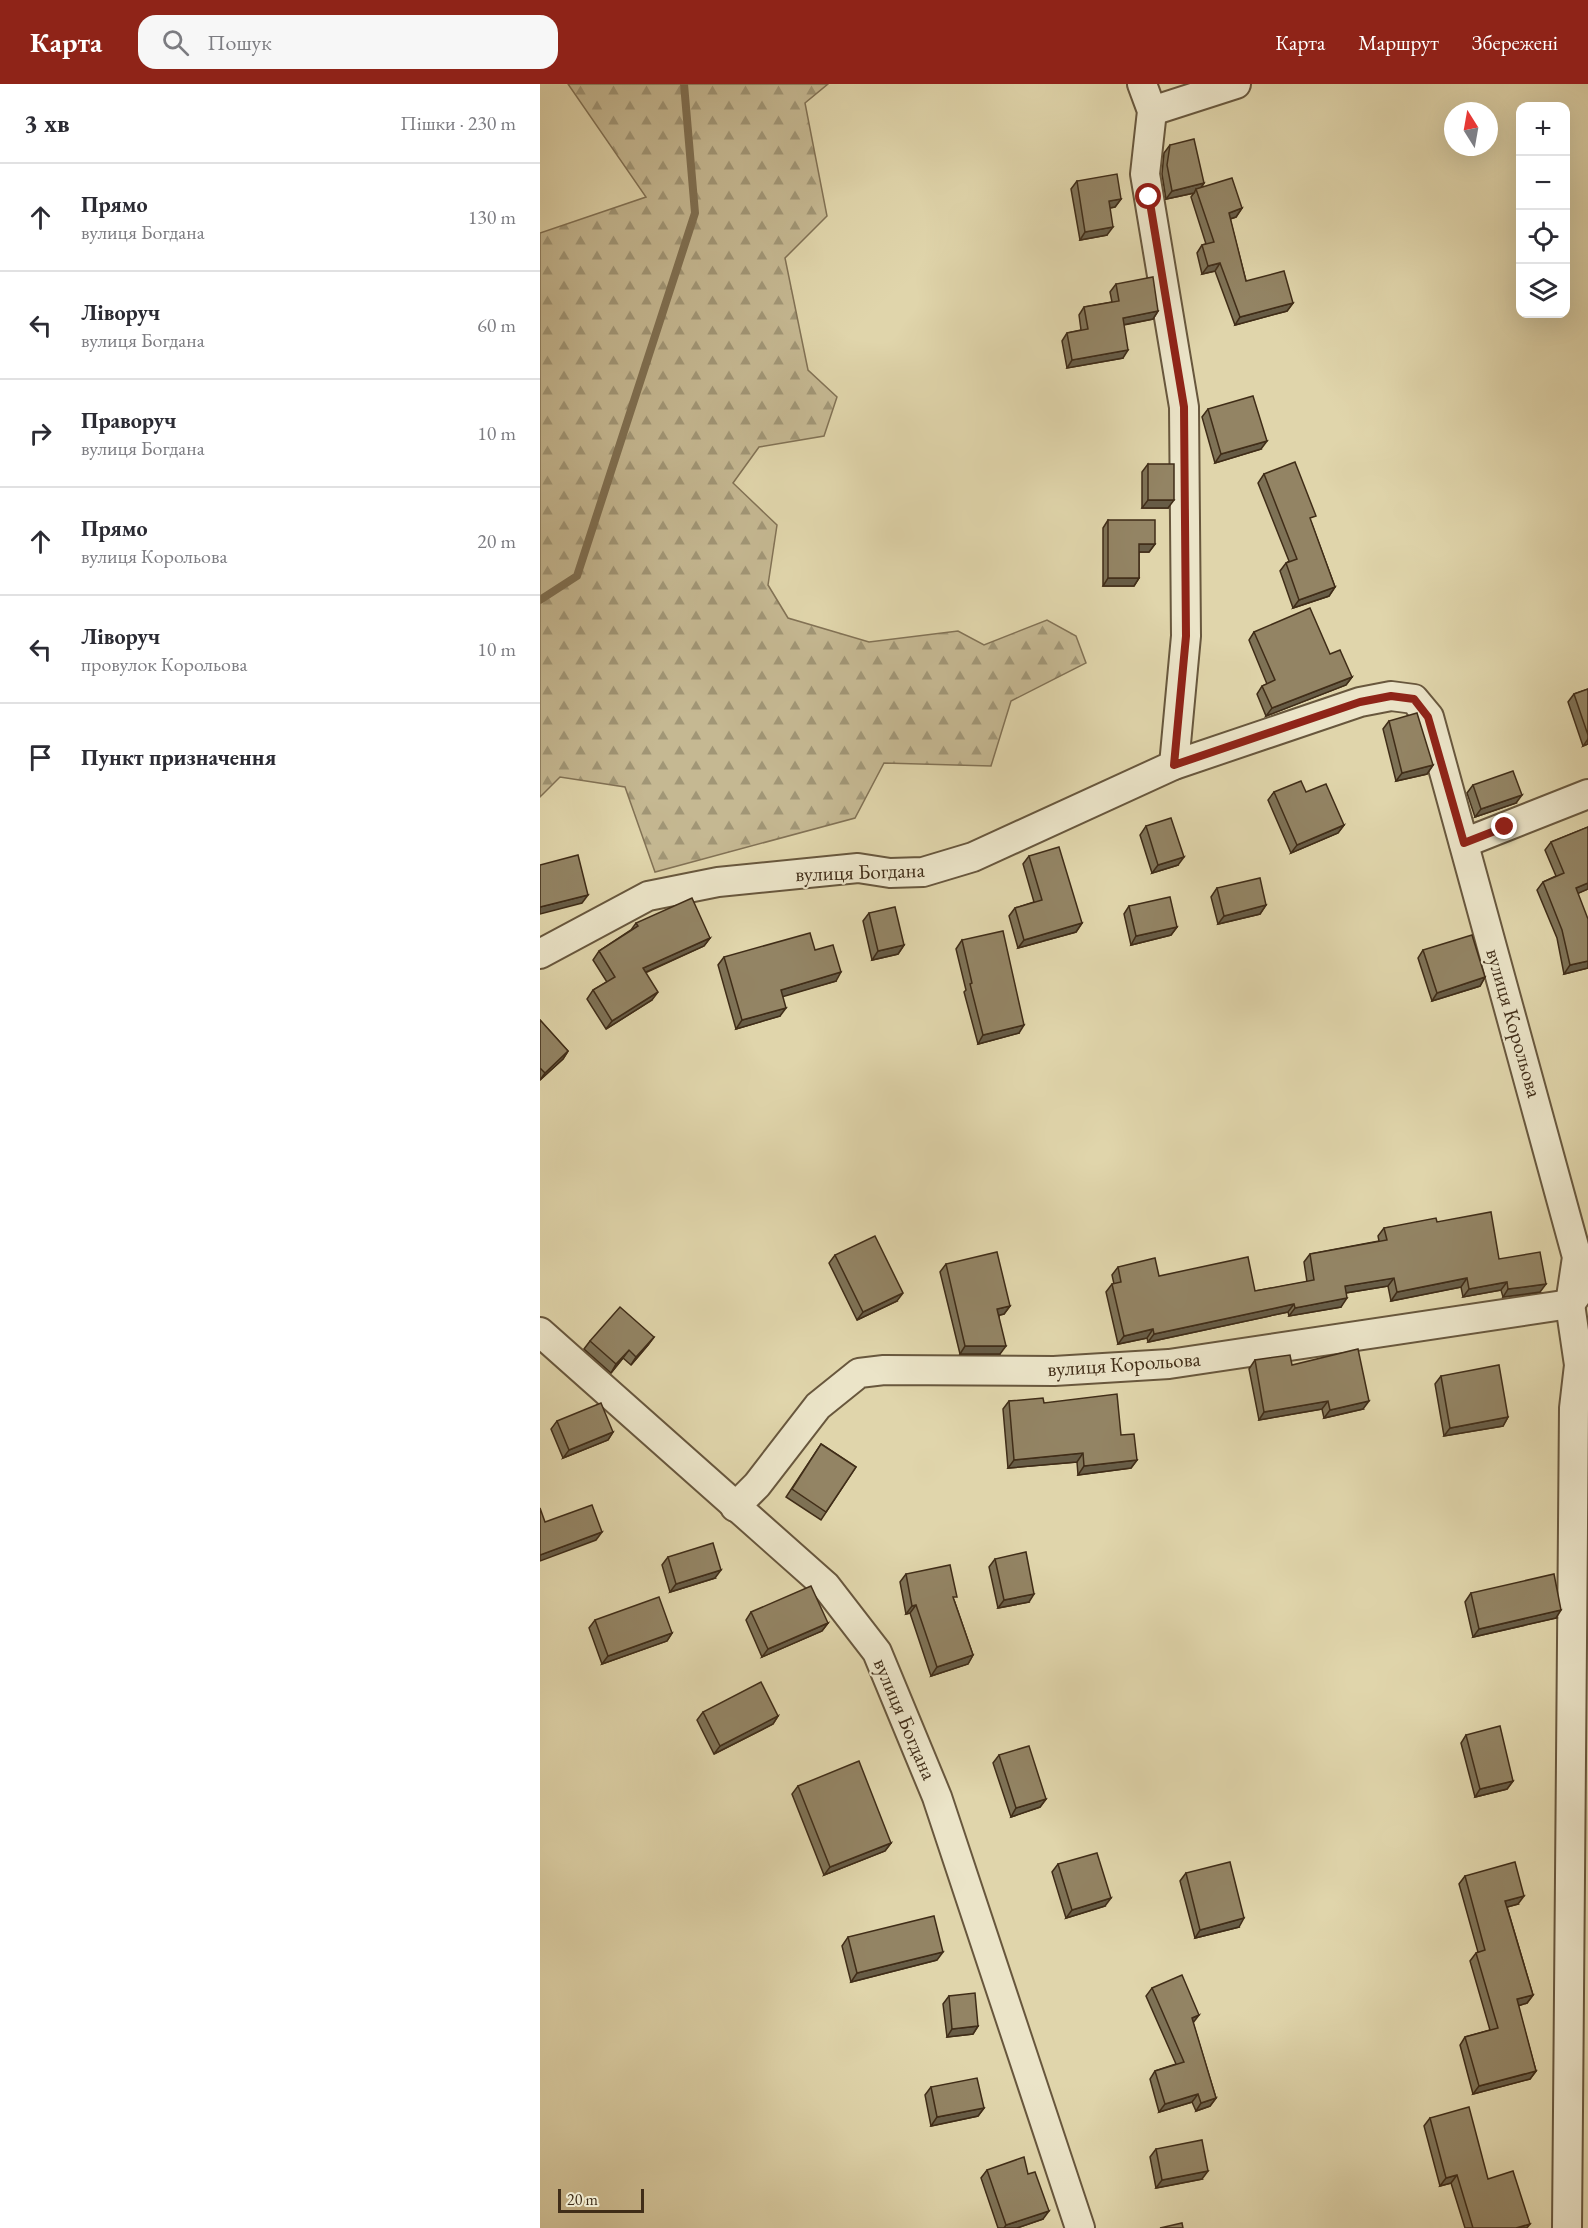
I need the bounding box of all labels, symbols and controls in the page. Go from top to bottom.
search box [138,15,558,69]
text: Карта [30,24,102,60]
icon: search [159,26,192,59]
text: Пошук [207,28,272,57]
text: Карта [1275,29,1325,56]
text: Маршрут [1358,29,1439,56]
text: Збережені [1472,29,1558,56]
north arrow [1444,102,1498,156]
map controls [1516,102,1570,318]
button: + [1516,102,1570,156]
text: 3 хв [24,106,70,140]
text: Пішки · 230 m [400,110,516,136]
button: − [1516,156,1570,210]
route start [1135,183,1161,209]
text: Прямо [81,190,148,219]
icon: ahead [24,201,57,234]
text: 130 m [468,204,516,230]
button: locate [1516,210,1570,264]
text: вулиця Богдана [81,219,205,245]
button: layers [1516,264,1570,318]
text: Ліворуч [81,298,160,327]
icon: left [24,309,57,342]
text: 60 m [477,312,516,338]
text: вулиця Богдана [81,327,205,353]
text: Праворуч [81,406,177,435]
icon: right [24,417,57,450]
text: 10 m [477,420,516,446]
text: вулиця Богдана [81,435,205,461]
text: Прямо [81,514,148,543]
icon: ahead [24,525,57,558]
text: 20 m [477,528,516,554]
text: вулиця Корольова [81,543,227,569]
text: Ліворуч [81,622,160,651]
icon: left [24,633,57,666]
text: 10 m [477,636,516,662]
text: провулок Корольова [81,651,247,677]
icon: arrive [24,741,57,774]
text: Пункт призначення [81,743,276,772]
route end [1491,813,1517,839]
street label: вулиця Богдана [795,856,926,887]
street label: вулиця Корольова [1480,945,1549,1101]
street label: вулиця Корольова [1046,1345,1202,1382]
street label: вулиця Богдана [868,1654,943,1784]
scale bar [558,2186,644,2214]
text: 20 m [567,2189,598,2210]

